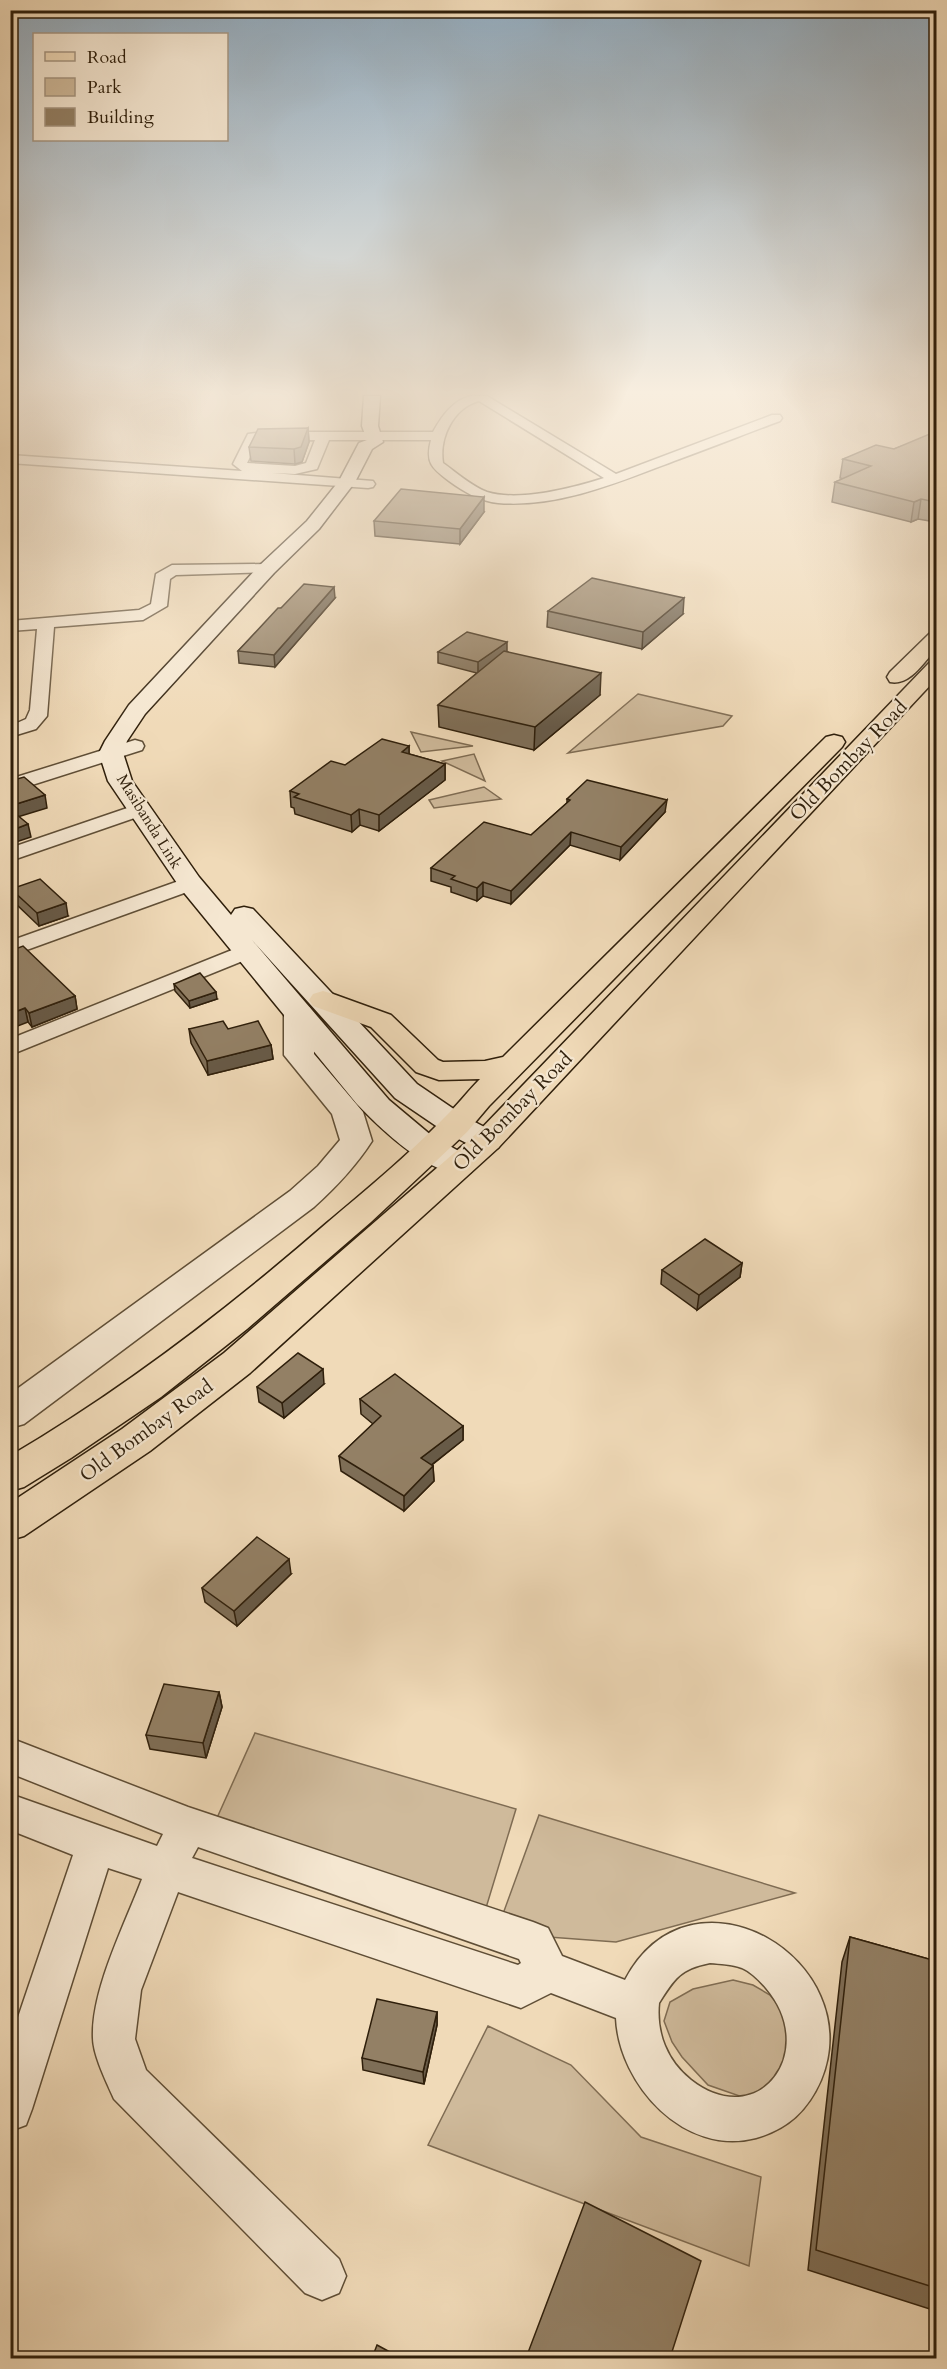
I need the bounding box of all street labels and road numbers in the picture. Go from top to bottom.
street label: Old Bombay Road [783,694,914,827]
street label: Masibanda Link [111,770,187,874]
street label: Old Bombay Road [447,1045,578,1177]
street label: Old Bombay Road [74,1373,219,1488]

